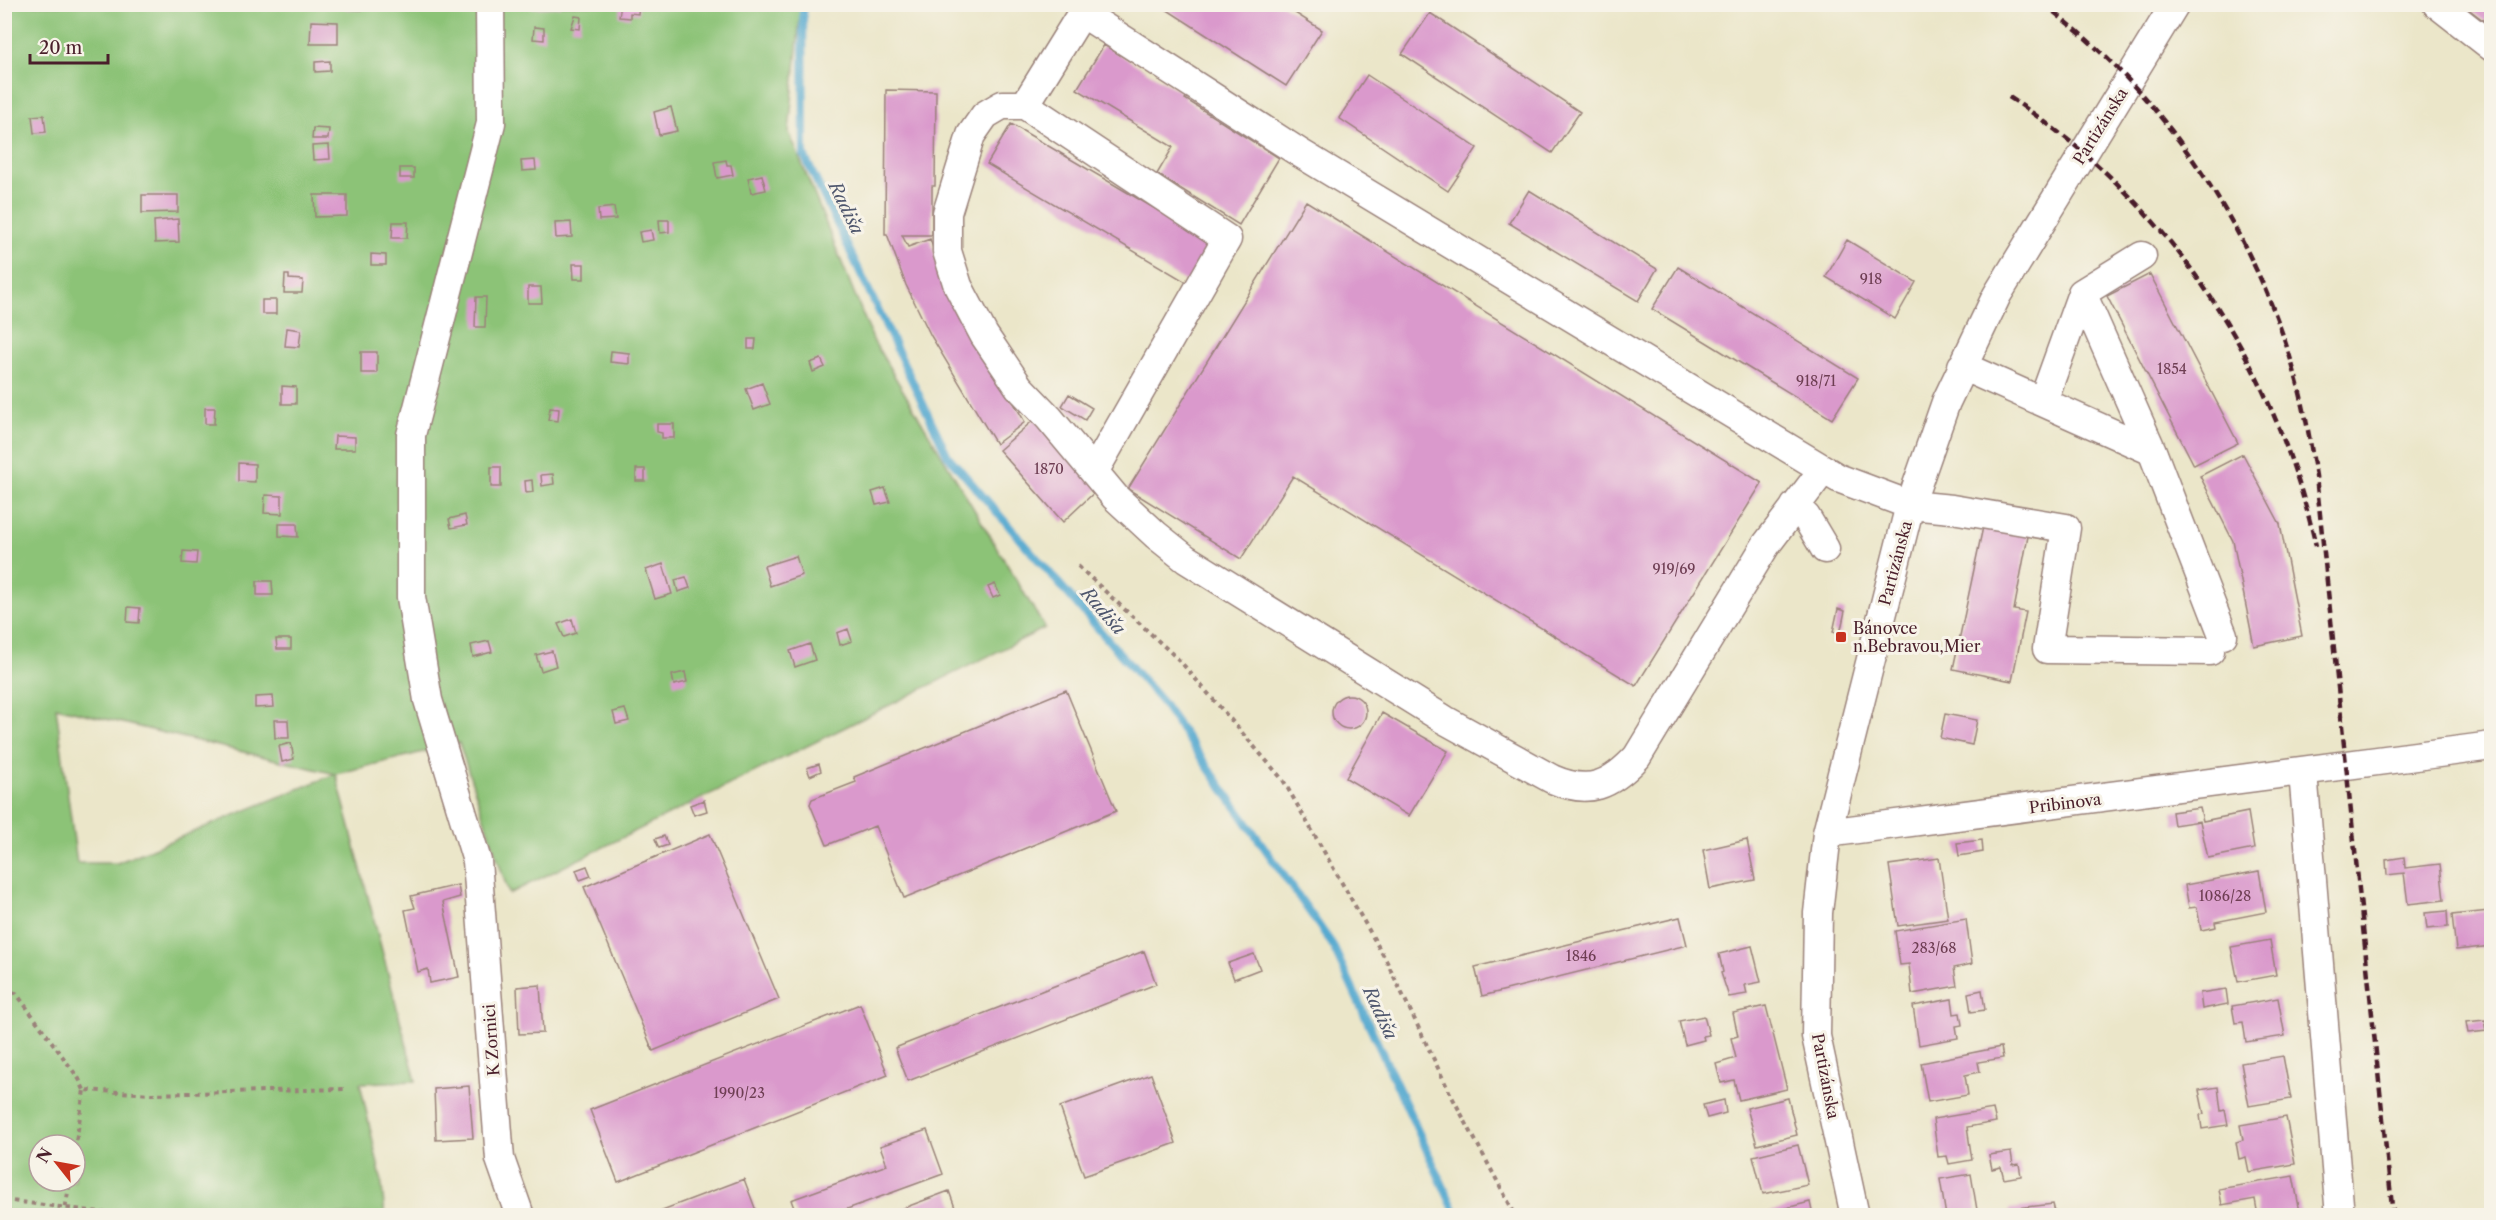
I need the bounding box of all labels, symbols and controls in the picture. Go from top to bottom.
scale bar [30,27,108,65]
text: 20 m [39,37,83,59]
street label: Partizánska [2068,83,2132,168]
water label: Radiša [823,176,868,238]
house number: 918 [1860,270,1882,288]
house number: 1854 [2157,360,2187,378]
house number: 918/71 [1796,372,1836,390]
house number: 1870 [1034,460,1064,478]
street label: Partizánska [1874,518,1916,608]
house number: 919/69 [1652,560,1696,578]
water label: Radiša [1075,581,1130,640]
place label: Bánovce n.Bebravou,Mier [1853,618,1981,656]
marker: Bánovce n.Bebravou,Mier [1834,630,1848,644]
street label: Pribinova [2028,789,2103,817]
house number: 1086/28 [2199,887,2251,905]
house number: 283/68 [1911,939,1957,957]
house number: 1846 [1566,947,1596,965]
water label: Radiša [1357,981,1402,1043]
street label: K Zornici [479,1003,503,1077]
street label: Partizánska [1808,1031,1844,1121]
house number: 1990/23 [713,1084,765,1102]
north arrow [27,1133,87,1193]
text: N [32,1144,56,1166]

